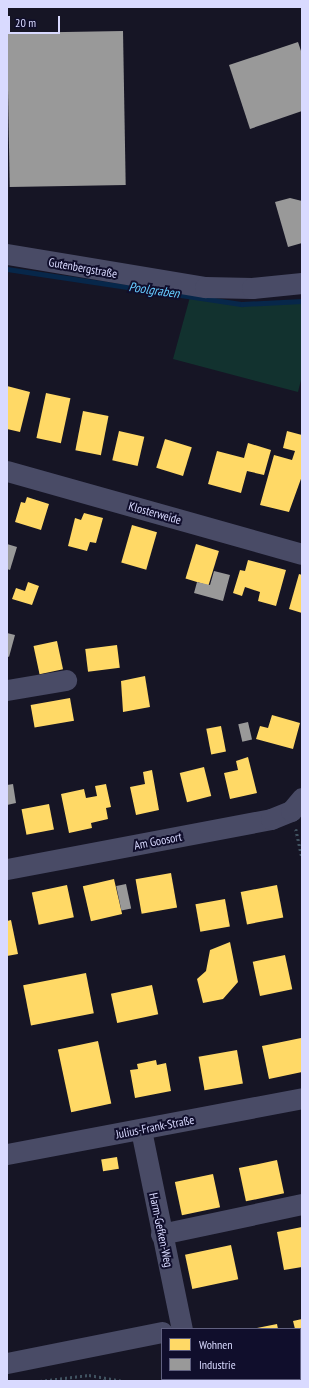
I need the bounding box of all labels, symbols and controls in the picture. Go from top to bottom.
scale bar [10,8,62,34]
text: 20 m [15,15,36,30]
street label: Gutenbergstraße [48,255,118,281]
water label: Poolgraben [128,280,180,302]
street label: Klosterweide [127,499,183,527]
street label: Am Goosort [133,829,183,853]
street label: Julius-Frank-Straße [115,1112,195,1142]
street label: Harm-Gefken-Weg [146,1192,176,1268]
legend [161,1328,301,1380]
text: Wohnen [199,1337,233,1352]
text: Industrie [199,1357,236,1372]

